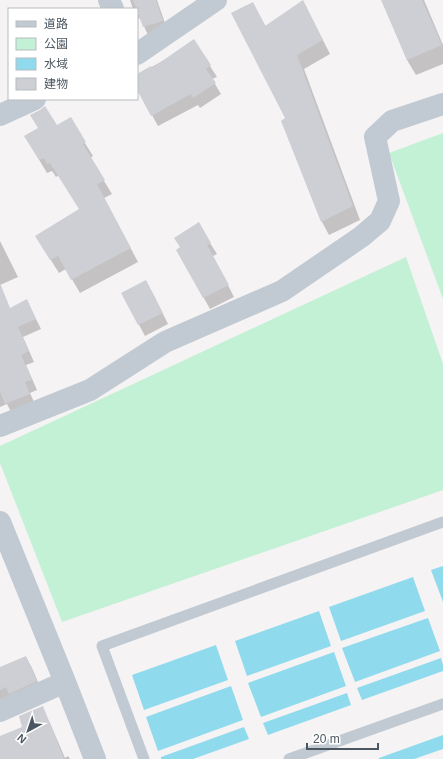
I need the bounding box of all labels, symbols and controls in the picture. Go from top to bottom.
legend [8,8,138,100]
text: 道路 [44,17,68,31]
text: 公園 [44,37,68,51]
text: 水域 [44,57,68,71]
text: 建物 [44,77,68,91]
north arrow [8,711,48,751]
scale bar [307,725,378,751]
text: N [15,731,28,746]
text: 20 m [313,732,340,746]

